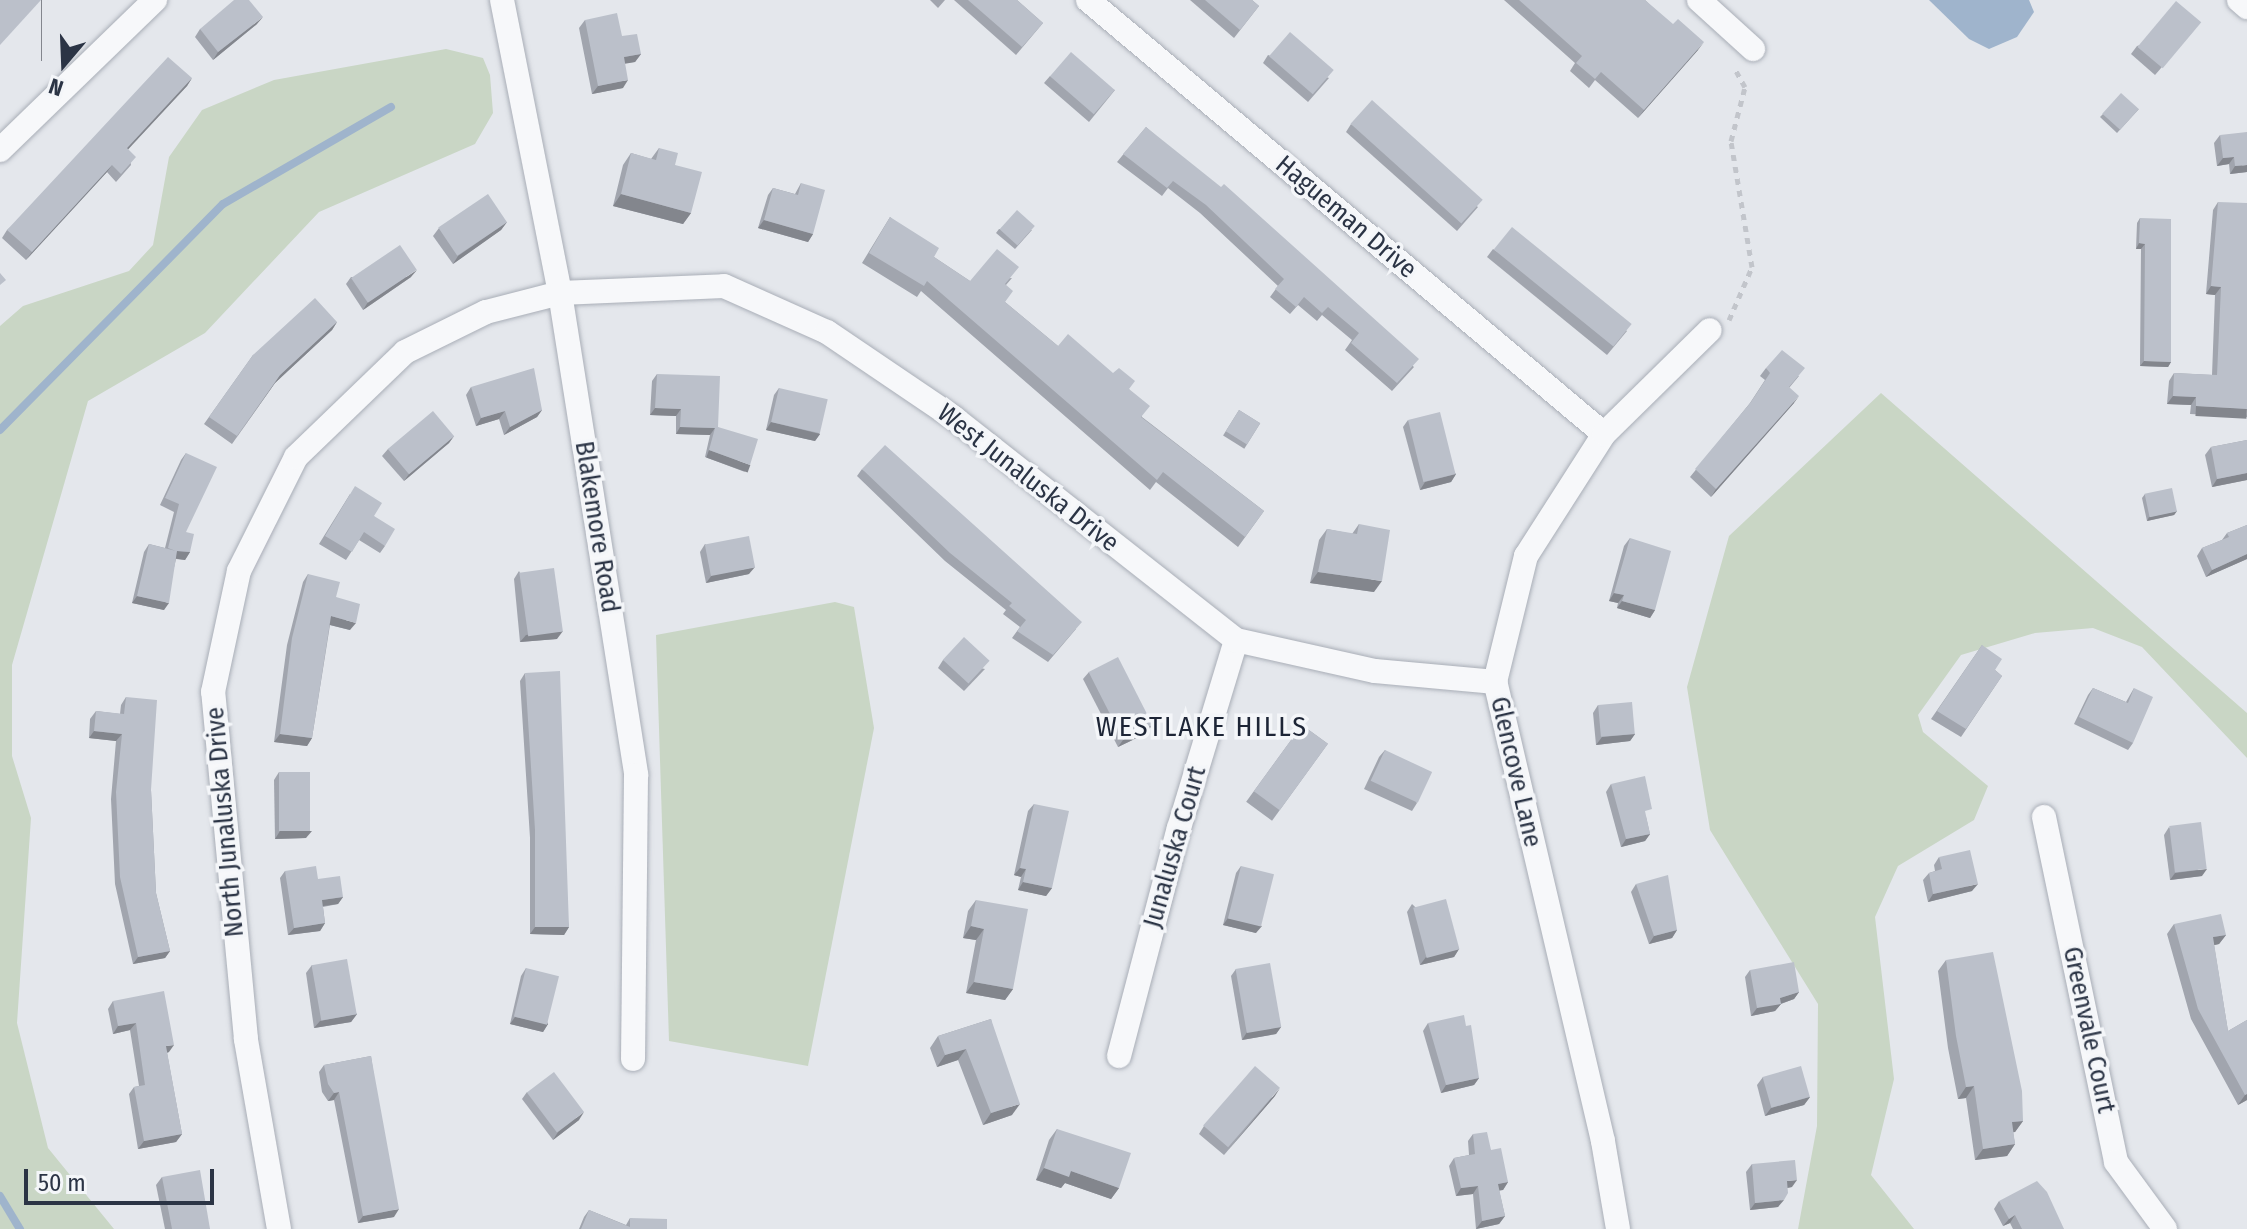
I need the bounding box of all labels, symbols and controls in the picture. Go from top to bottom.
north arrow [24,24,104,104]
text: N [45,72,67,102]
street label: Hagueman Drive [1269,149,1423,285]
street label: West Junaluska Drive [931,397,1125,559]
street label: Blakemore Road [568,439,626,615]
street label: Glencove Lane [1484,694,1548,850]
street label: North Junaluska Drive [199,706,251,938]
district label: WESTLAKE HILLS [1096,710,1308,744]
street label: Junaluska Court [1137,763,1213,931]
street label: Greenvale Court [2056,944,2122,1116]
scale bar [28,1153,218,1203]
text: 50 m [38,1169,86,1197]

